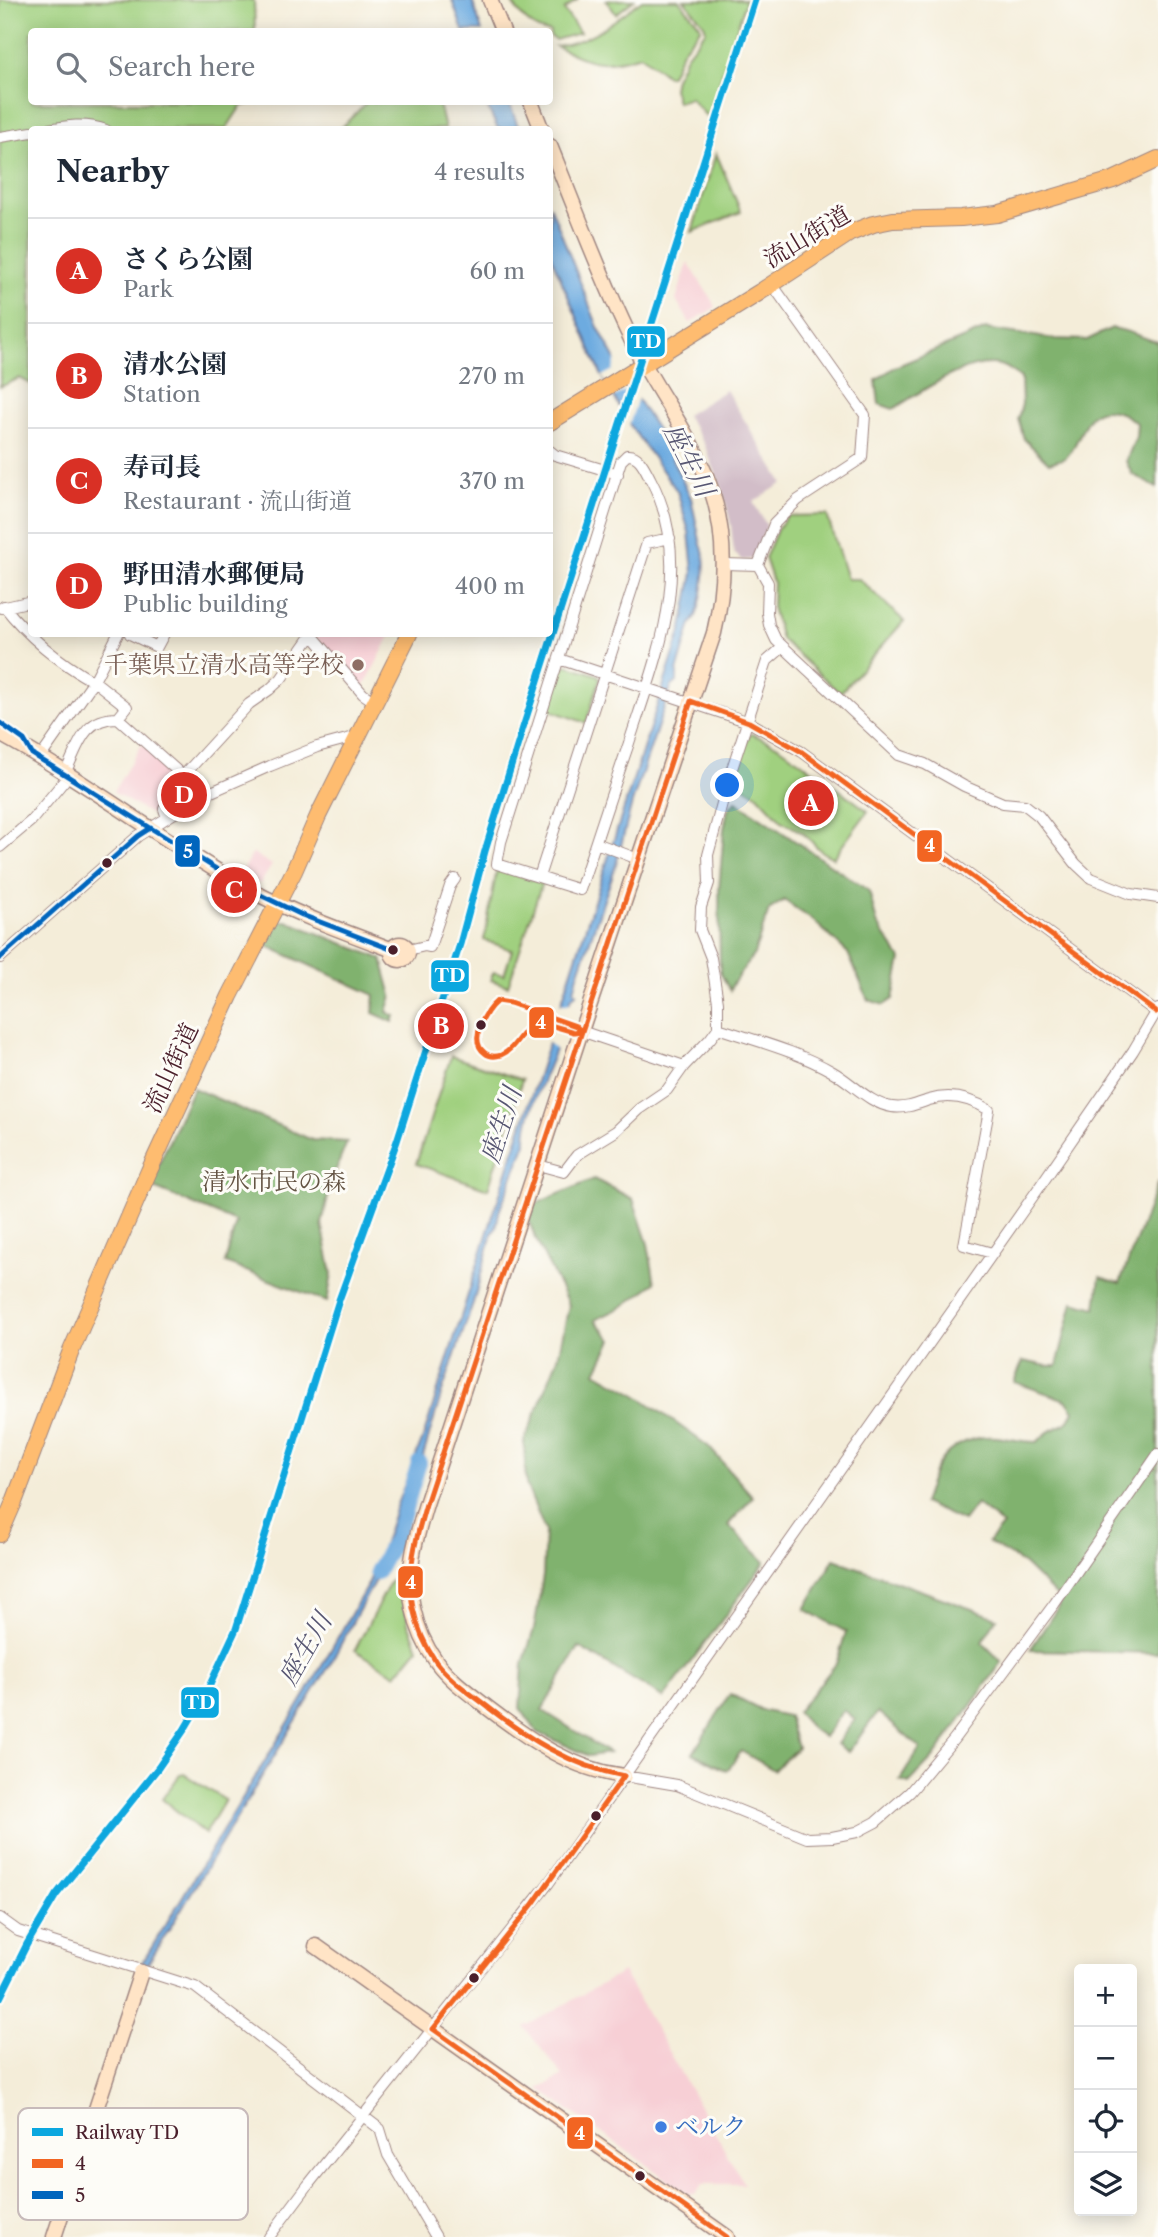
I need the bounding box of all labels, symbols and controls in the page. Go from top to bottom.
search box [28,28,553,105]
icon: search [52,48,90,86]
text: Search here [108,51,255,83]
text: Nearby [56,153,169,190]
text: 4 results [434,158,525,186]
street label: 流山街道 [758,199,855,274]
text: さくら公園 [123,243,253,275]
text: A [70,257,88,285]
text: 60 m [469,257,525,285]
text: Park [123,275,173,303]
line badge: TD [626,325,666,358]
text: TD [630,330,662,353]
text: 清水公園 [123,348,227,380]
text: B [70,362,88,390]
text: 270 m [458,362,525,390]
text: Station [123,380,201,408]
water label: 座生川 [657,418,722,505]
text: 寿司長 [123,451,201,483]
text: C [70,467,88,495]
text: 370 m [459,467,525,495]
text: Restaurant · 流山街道 [123,487,352,515]
text: 野田清水郵便局 [123,558,305,590]
text: D [69,572,89,600]
text: 400 m [455,572,525,600]
text: Public building [123,590,288,618]
place label: 千葉県立清水高等学校 [104,650,344,679]
marker: 千葉県立清水高等学校 [350,657,366,673]
your location [710,768,744,802]
pin: D [161,769,207,821]
pin: A [788,777,834,829]
line badge: 4 [916,829,943,863]
line badge: 5 [174,834,201,868]
text: 4 [924,834,936,857]
text: 5 [183,840,193,863]
unlabelled marker [100,856,114,870]
pin: C [211,864,257,916]
unlabelled marker [386,943,400,957]
line badge: TD [430,959,470,993]
text: TD [434,964,466,987]
pin: B [418,1000,464,1052]
line badge: 4 [528,1006,555,1039]
text: 4 [535,1011,547,1034]
street label: 流山街道 [137,1018,204,1117]
unlabelled marker [474,1018,488,1032]
water label: 座生川 [474,1080,529,1167]
park label: 清水市民の森 [202,1167,346,1196]
line badge: 4 [397,1565,424,1599]
text: 4 [405,1571,417,1594]
water label: 座生川 [272,1605,340,1691]
line badge: TD [180,1686,220,1719]
text: TD [184,1691,216,1714]
unlabelled marker [589,1809,603,1823]
map controls [1074,1964,1137,2216]
button: + [1074,1964,1137,2027]
unlabelled marker [467,1971,481,1985]
button: − [1074,2027,1137,2090]
button: locate [1074,2090,1137,2153]
legend [18,2108,248,2220]
place label: ベルク [675,2112,747,2141]
line badge: 4 [566,2116,594,2150]
marker: ベルク [653,2119,669,2135]
text: Railway TD [75,2121,179,2144]
text: 4 [574,2122,586,2145]
text: 4 [75,2152,86,2175]
button: layers [1074,2153,1137,2216]
unlabelled marker [633,2169,647,2183]
text: 5 [75,2184,85,2207]

